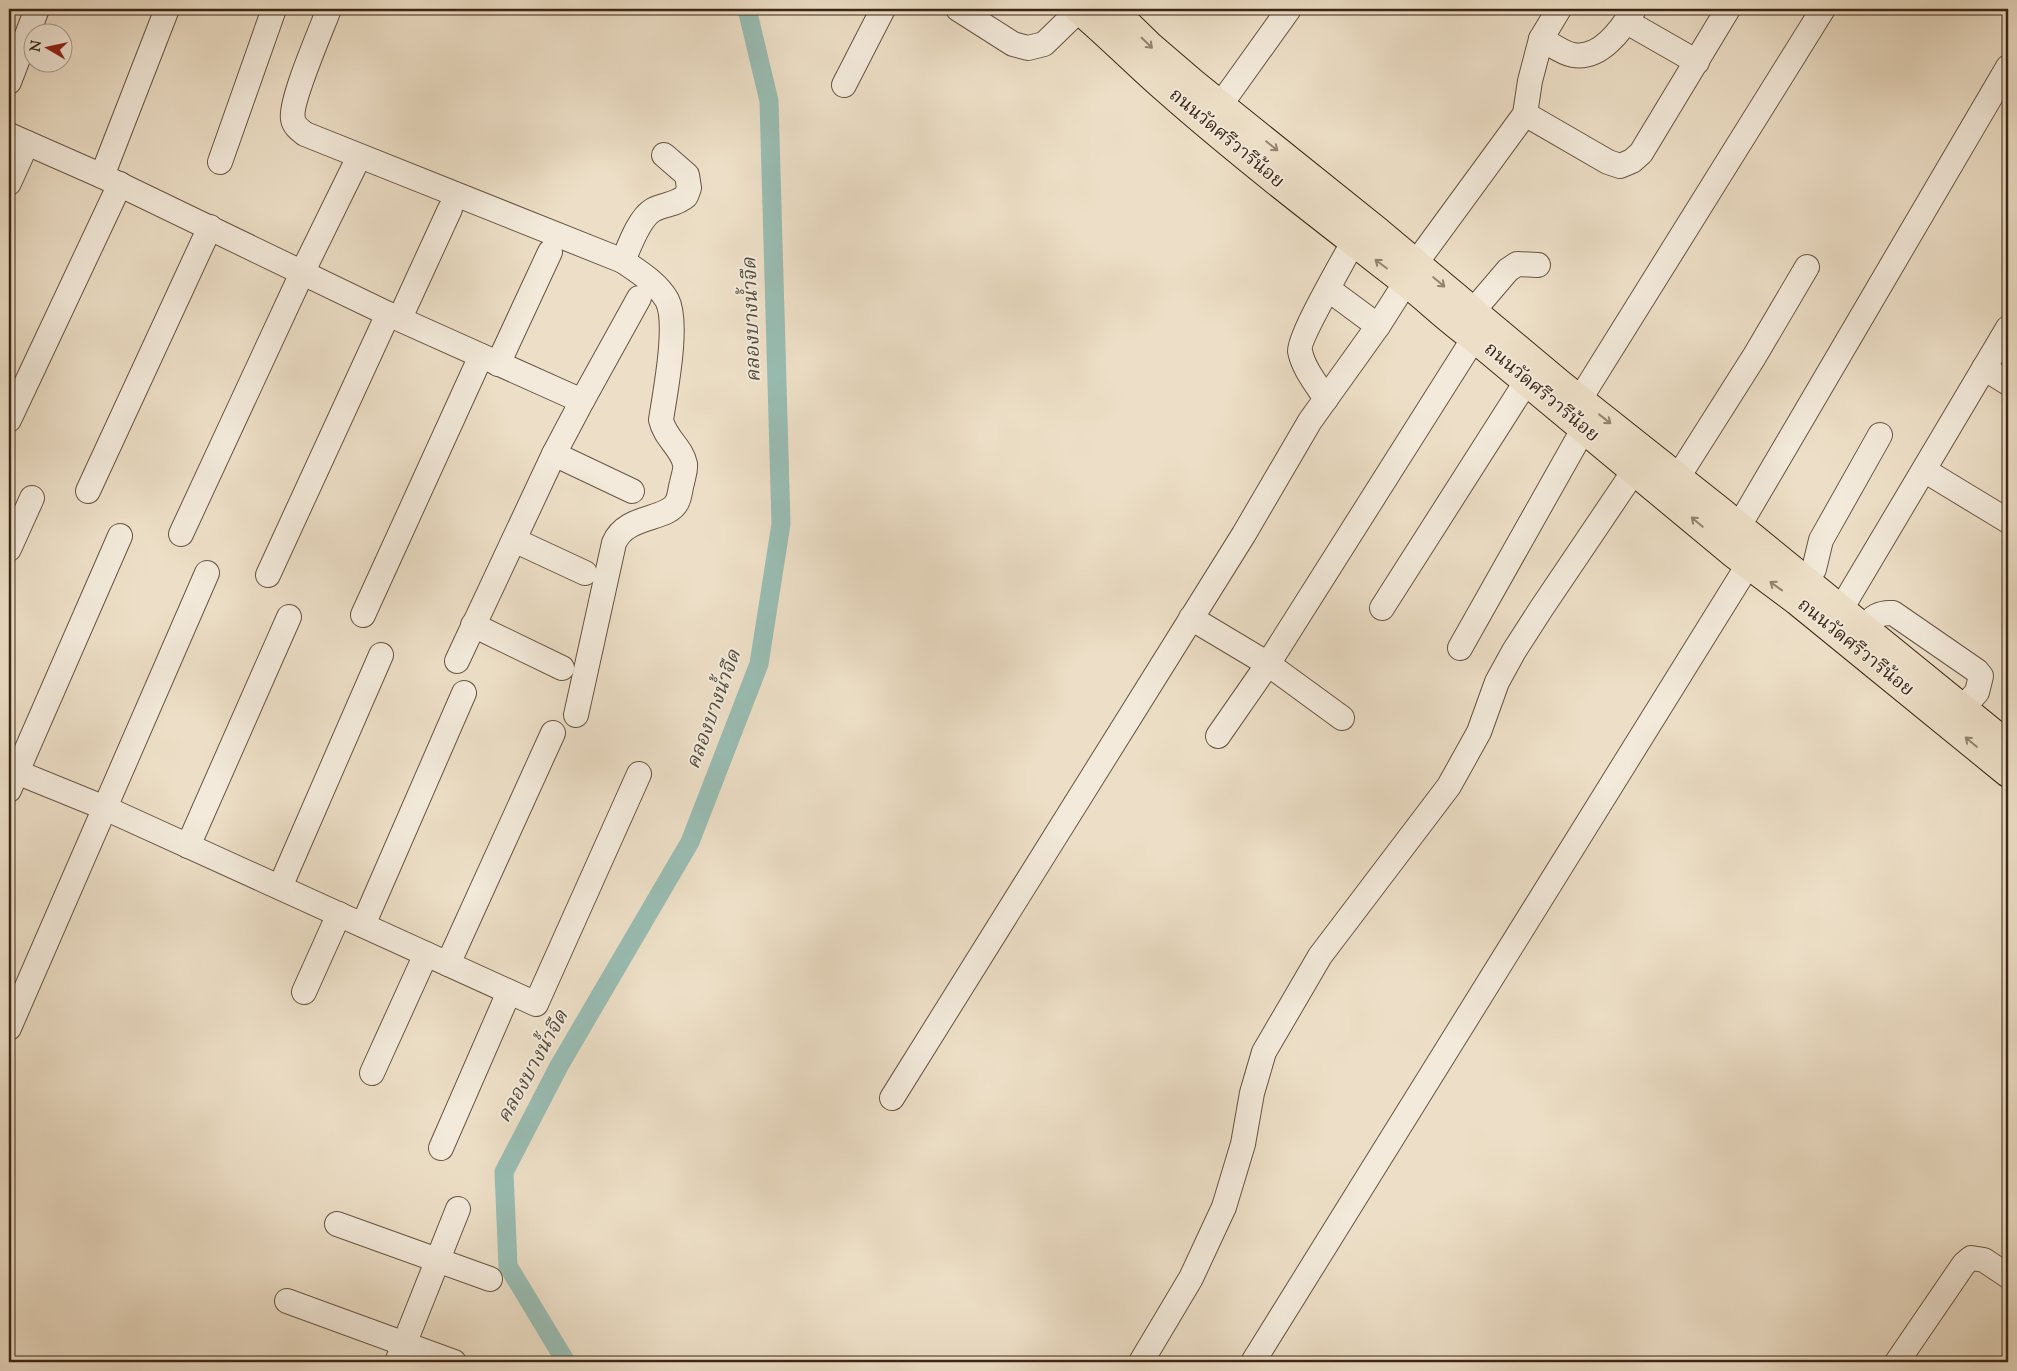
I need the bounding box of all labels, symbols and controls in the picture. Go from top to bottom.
north arrow [22,22,72,72]
one-way arrow [1141,37,1153,49]
text: N [26,39,48,53]
street label: ถนนวัดศรีวารีน้อย [1162,83,1290,195]
one-way arrow [1266,140,1279,151]
water label: คลองบางน้ำจืด [733,256,770,383]
one-way arrow [1374,259,1388,269]
one-way arrow [1432,276,1445,287]
street label: ถนนวัดศรีวารีน้อย [1477,337,1605,449]
one-way arrow [1598,413,1611,424]
one-way arrow [1690,516,1703,528]
one-way arrow [1770,580,1783,591]
street label: ถนนวัดศรีวารีน้อย [1791,592,1919,704]
water label: คลองบางน้ำจืด [677,644,750,774]
one-way arrow [1964,737,1977,748]
water label: คลองบางน้ำจืด [488,1003,578,1129]

